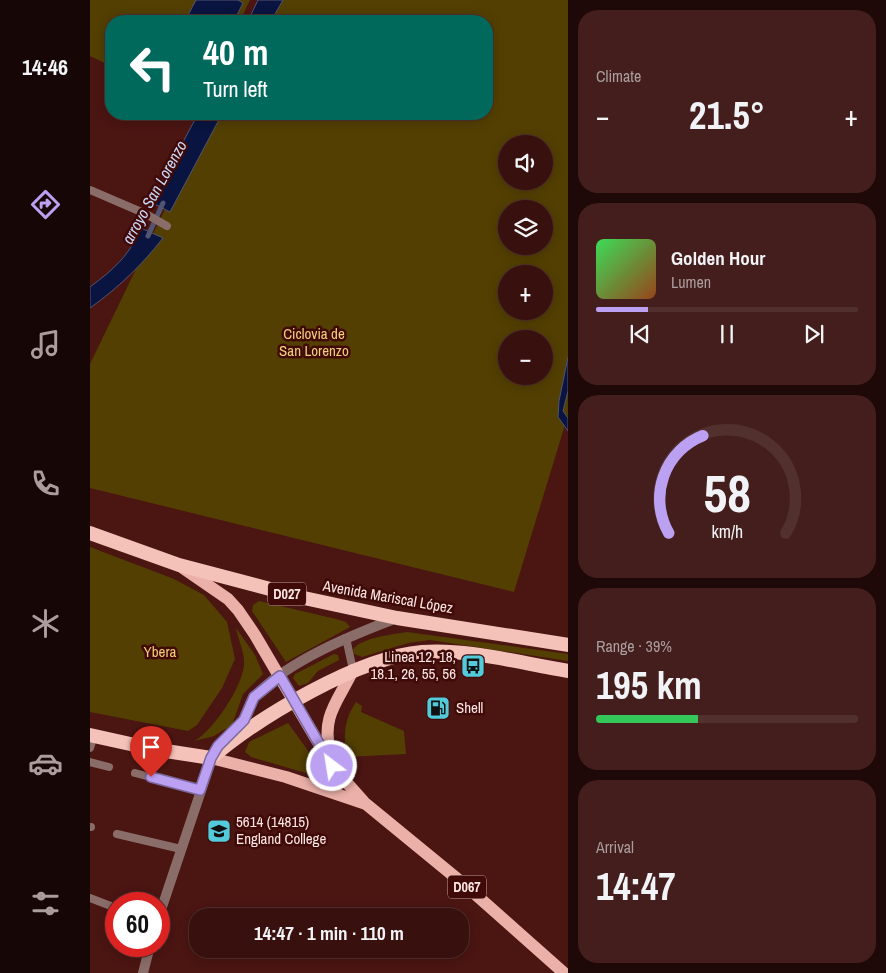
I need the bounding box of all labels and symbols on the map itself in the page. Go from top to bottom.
water label: arroyo San Lorenzo [116,136,192,248]
park label: Ciclovia de San Lorenzo [279,323,349,361]
street label: Avenida Mariscal López [320,575,455,618]
road number: D027 [268,582,306,606]
park label: Ybera [144,641,177,662]
place label: Linea 12, 18, 18.1, 26, 55, 56 [370,646,456,684]
bus stop icon: Linea 12, 18, 18.1, 26, 55, 56 [460,653,486,679]
fuel station icon: Shell [425,695,451,721]
place label: Shell [456,697,483,718]
pin [130,726,172,777]
position arrow [305,739,357,791]
place label: 5614 (14815) England College [236,811,326,849]
school or university icon: 5614 (14815) England College [206,818,232,844]
road number: D067 [448,876,486,899]
speed limit sign: 60 [105,892,170,957]

